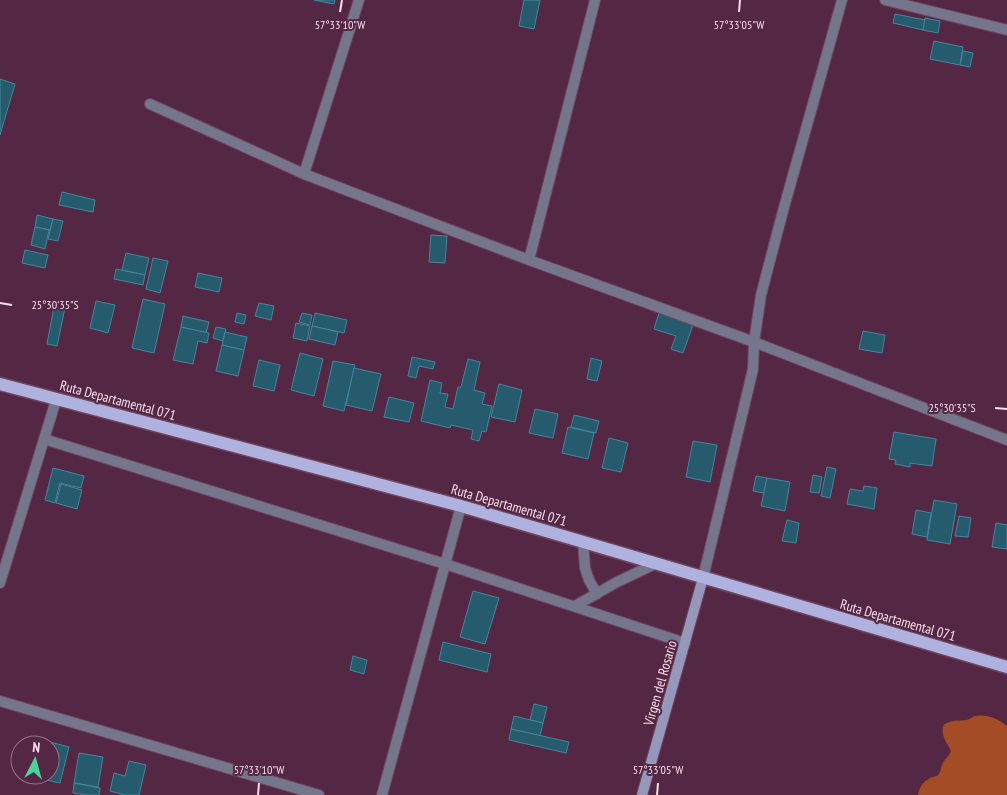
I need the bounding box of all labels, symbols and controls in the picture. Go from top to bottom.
text: 57°33'10"W [315,17,365,32]
text: 57°33'05"W [714,17,764,32]
text: 25°30'35"S [31,297,79,312]
street label: Ruta Departamental 071 [58,376,178,424]
text: 25°30'35"S [928,400,976,415]
street label: Ruta Departamental 071 [449,480,569,530]
street label: Ruta Departamental 071 [838,595,958,645]
street label: Virgen del Rosario [639,638,681,729]
north arrow [10,735,60,785]
text: N [32,738,41,756]
text: 57°33'10"W [234,762,284,777]
text: 57°33'05"W [633,762,683,777]

